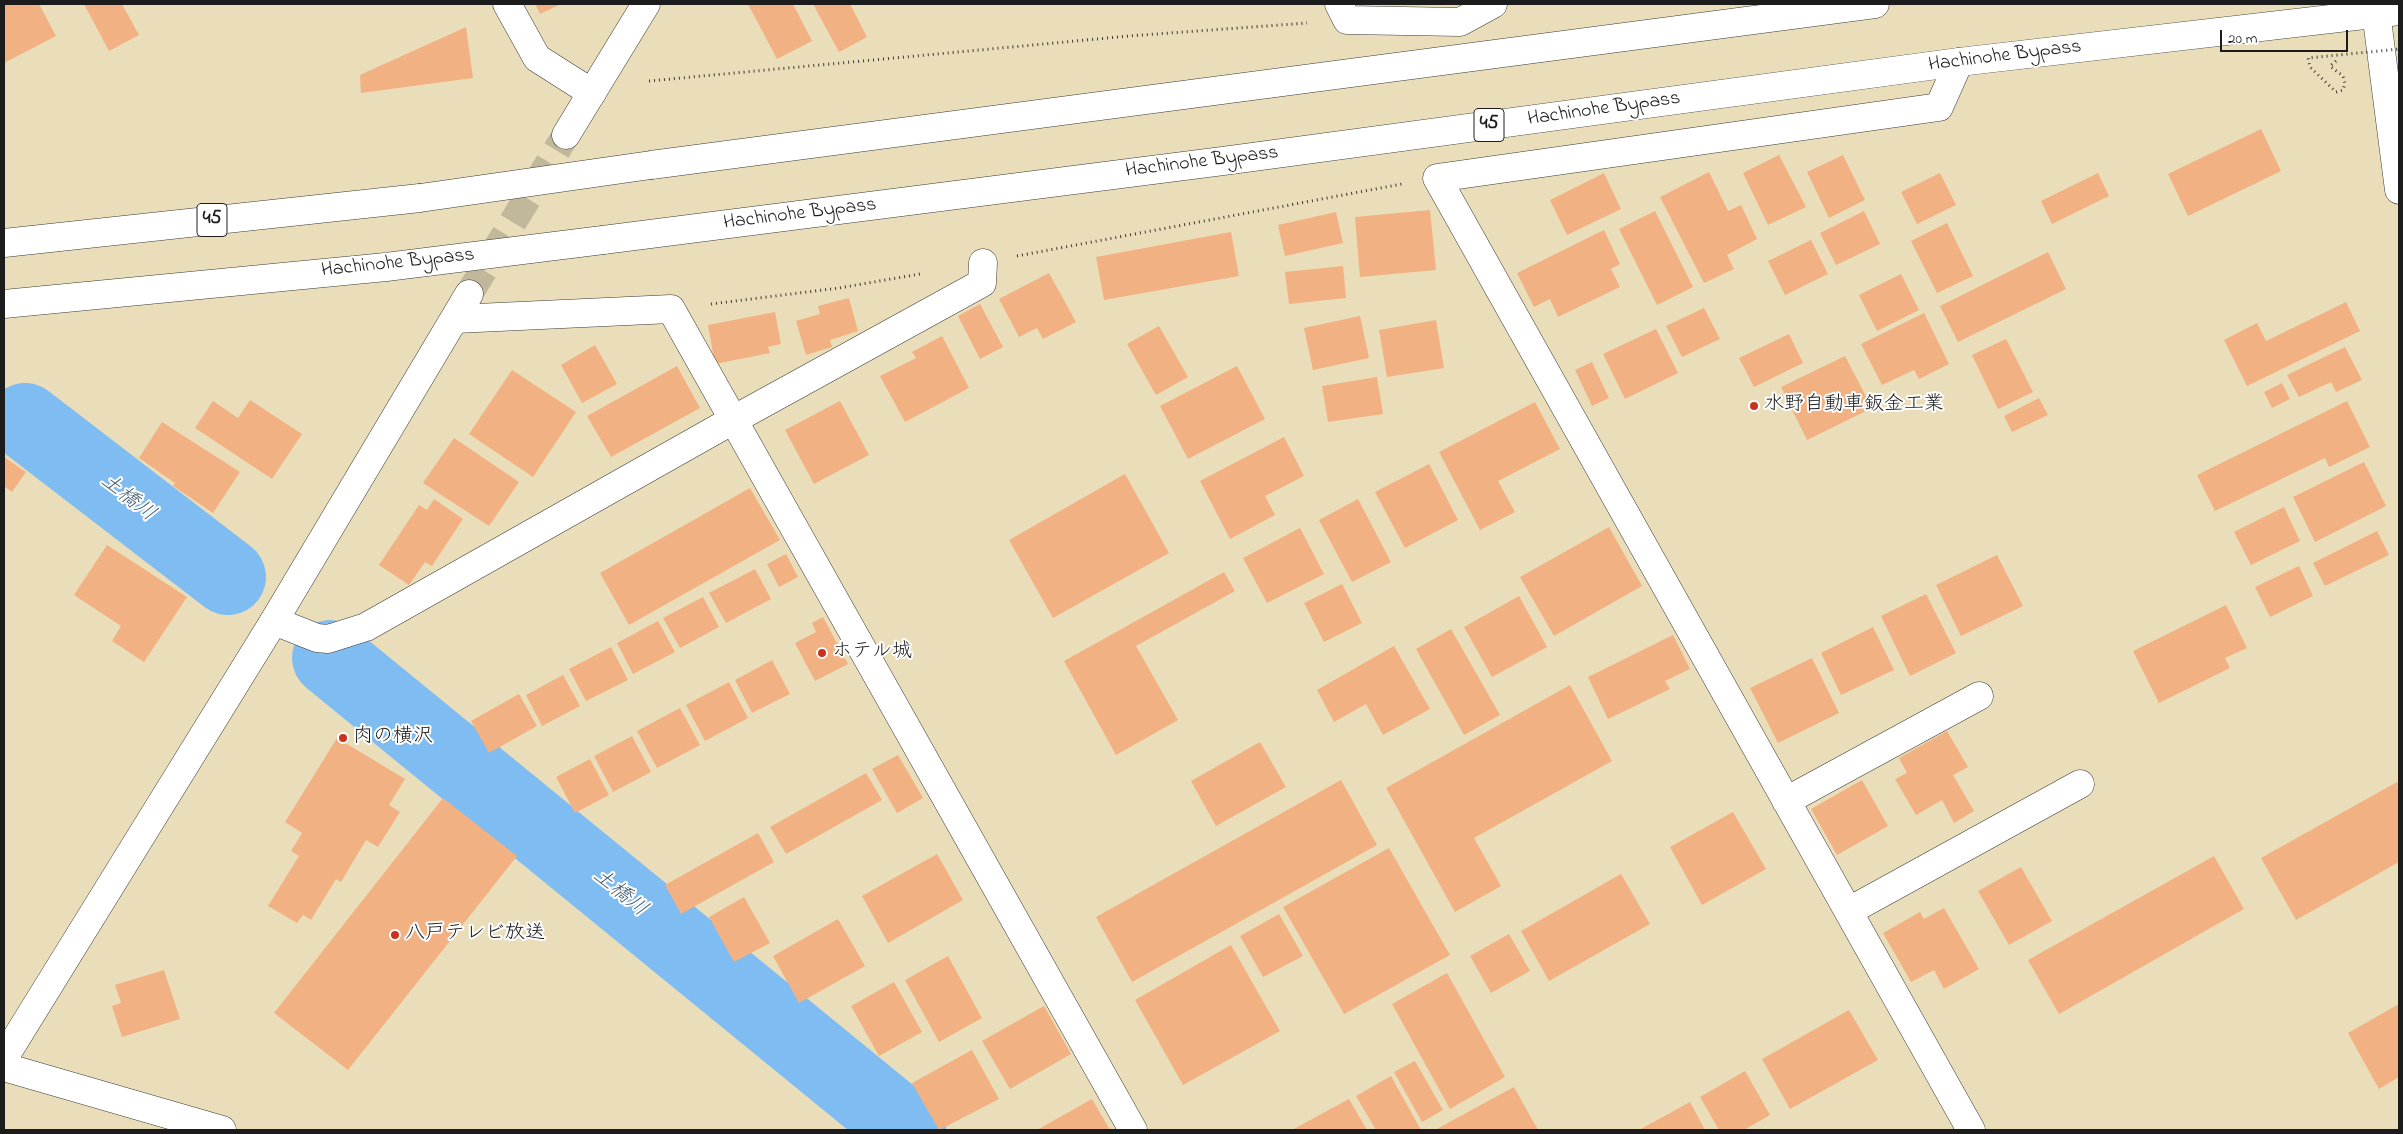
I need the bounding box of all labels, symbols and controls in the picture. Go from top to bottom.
scale bar [2223,20,2350,52]
text: 20 m [2228,28,2257,50]
street label: Hachinohe Bypass [1927,36,2083,78]
street label: Hachinohe Bypass [1526,87,1682,133]
road number: 45 [1474,108,1504,142]
street label: Hachinohe Bypass [1124,142,1280,184]
street label: Hachinohe Bypass [722,194,878,236]
road number: 45 [197,204,227,236]
street label: Hachinohe Bypass [320,244,476,284]
place label: 水野自動車鈑金工業 [1764,394,1944,418]
marker: 水野自動車鈑金工業 [1748,400,1760,412]
water label: 土橋川 [94,470,160,528]
place label: ホテル城 [832,641,912,665]
marker: ホテル城 [816,647,828,659]
place label: 肉の横沢 [353,726,433,750]
marker: 肉の横沢 [337,732,349,744]
water label: 土橋川 [587,864,651,924]
place label: 八戸テレビ放送 [405,923,545,947]
marker: 八戸テレビ放送 [389,929,401,941]

